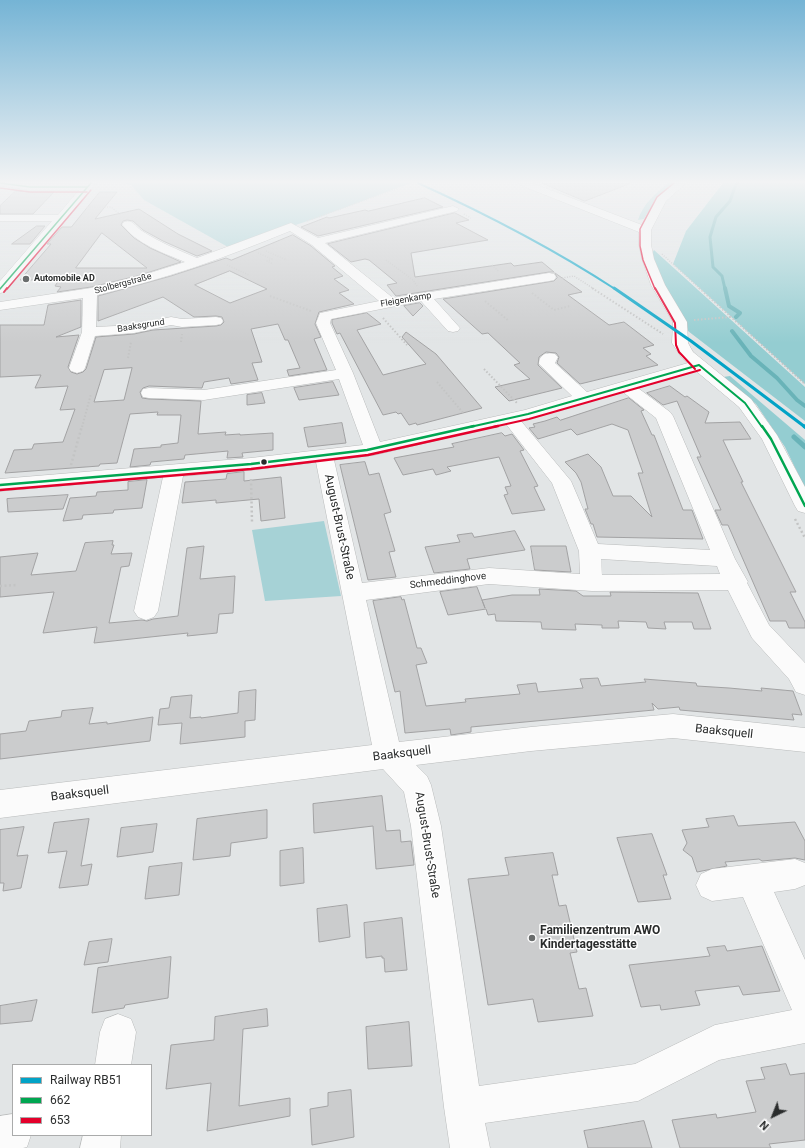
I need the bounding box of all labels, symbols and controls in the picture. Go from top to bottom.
street label: Stolbergstraße [93,271,153,297]
marker: Automobile AD [21,274,31,284]
place label: Automobile AD [34,274,95,284]
street label: Fleigenkamp [380,290,432,310]
street label: Baaksgrund [117,317,165,335]
unlabelled marker [259,457,269,467]
street label: August-Brust-Straße [321,473,357,581]
street label: Schmeddinghove [409,570,487,592]
street label: Baaksquell [694,722,754,742]
street label: Baaksquell [372,743,432,765]
street label: Baaksquell [50,783,110,805]
street label: August-Brust-Straße [411,791,443,899]
place label: Familienzentrum AWO Kindertagesstätte [540,924,660,952]
marker: Familienzentrum AWO Kindertagesstätte [527,933,537,943]
legend [12,1064,152,1136]
text: Railway RB51 [50,1073,122,1087]
text: 662 [50,1093,70,1107]
north arrow [753,1096,793,1136]
text: 653 [50,1113,70,1127]
text: N [757,1118,772,1133]

